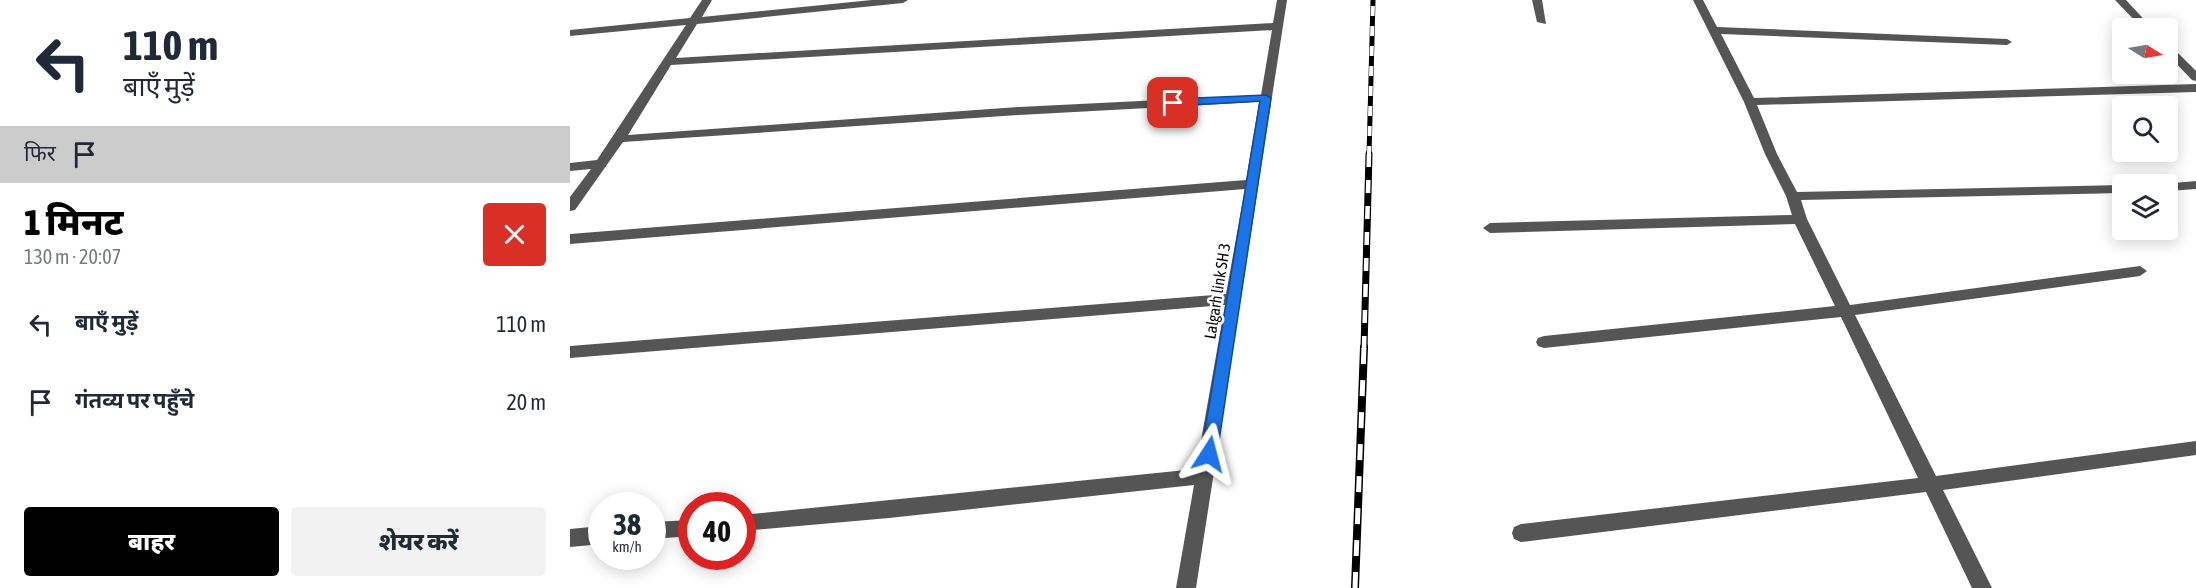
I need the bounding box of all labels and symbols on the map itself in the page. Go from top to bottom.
north arrow [2112,18,2178,84]
pin [1147,77,1198,128]
street label: Lalgarh link SH 3 [1201,242,1234,340]
position arrow [1177,422,1241,486]
speed limit sign: 40 [678,492,756,570]

